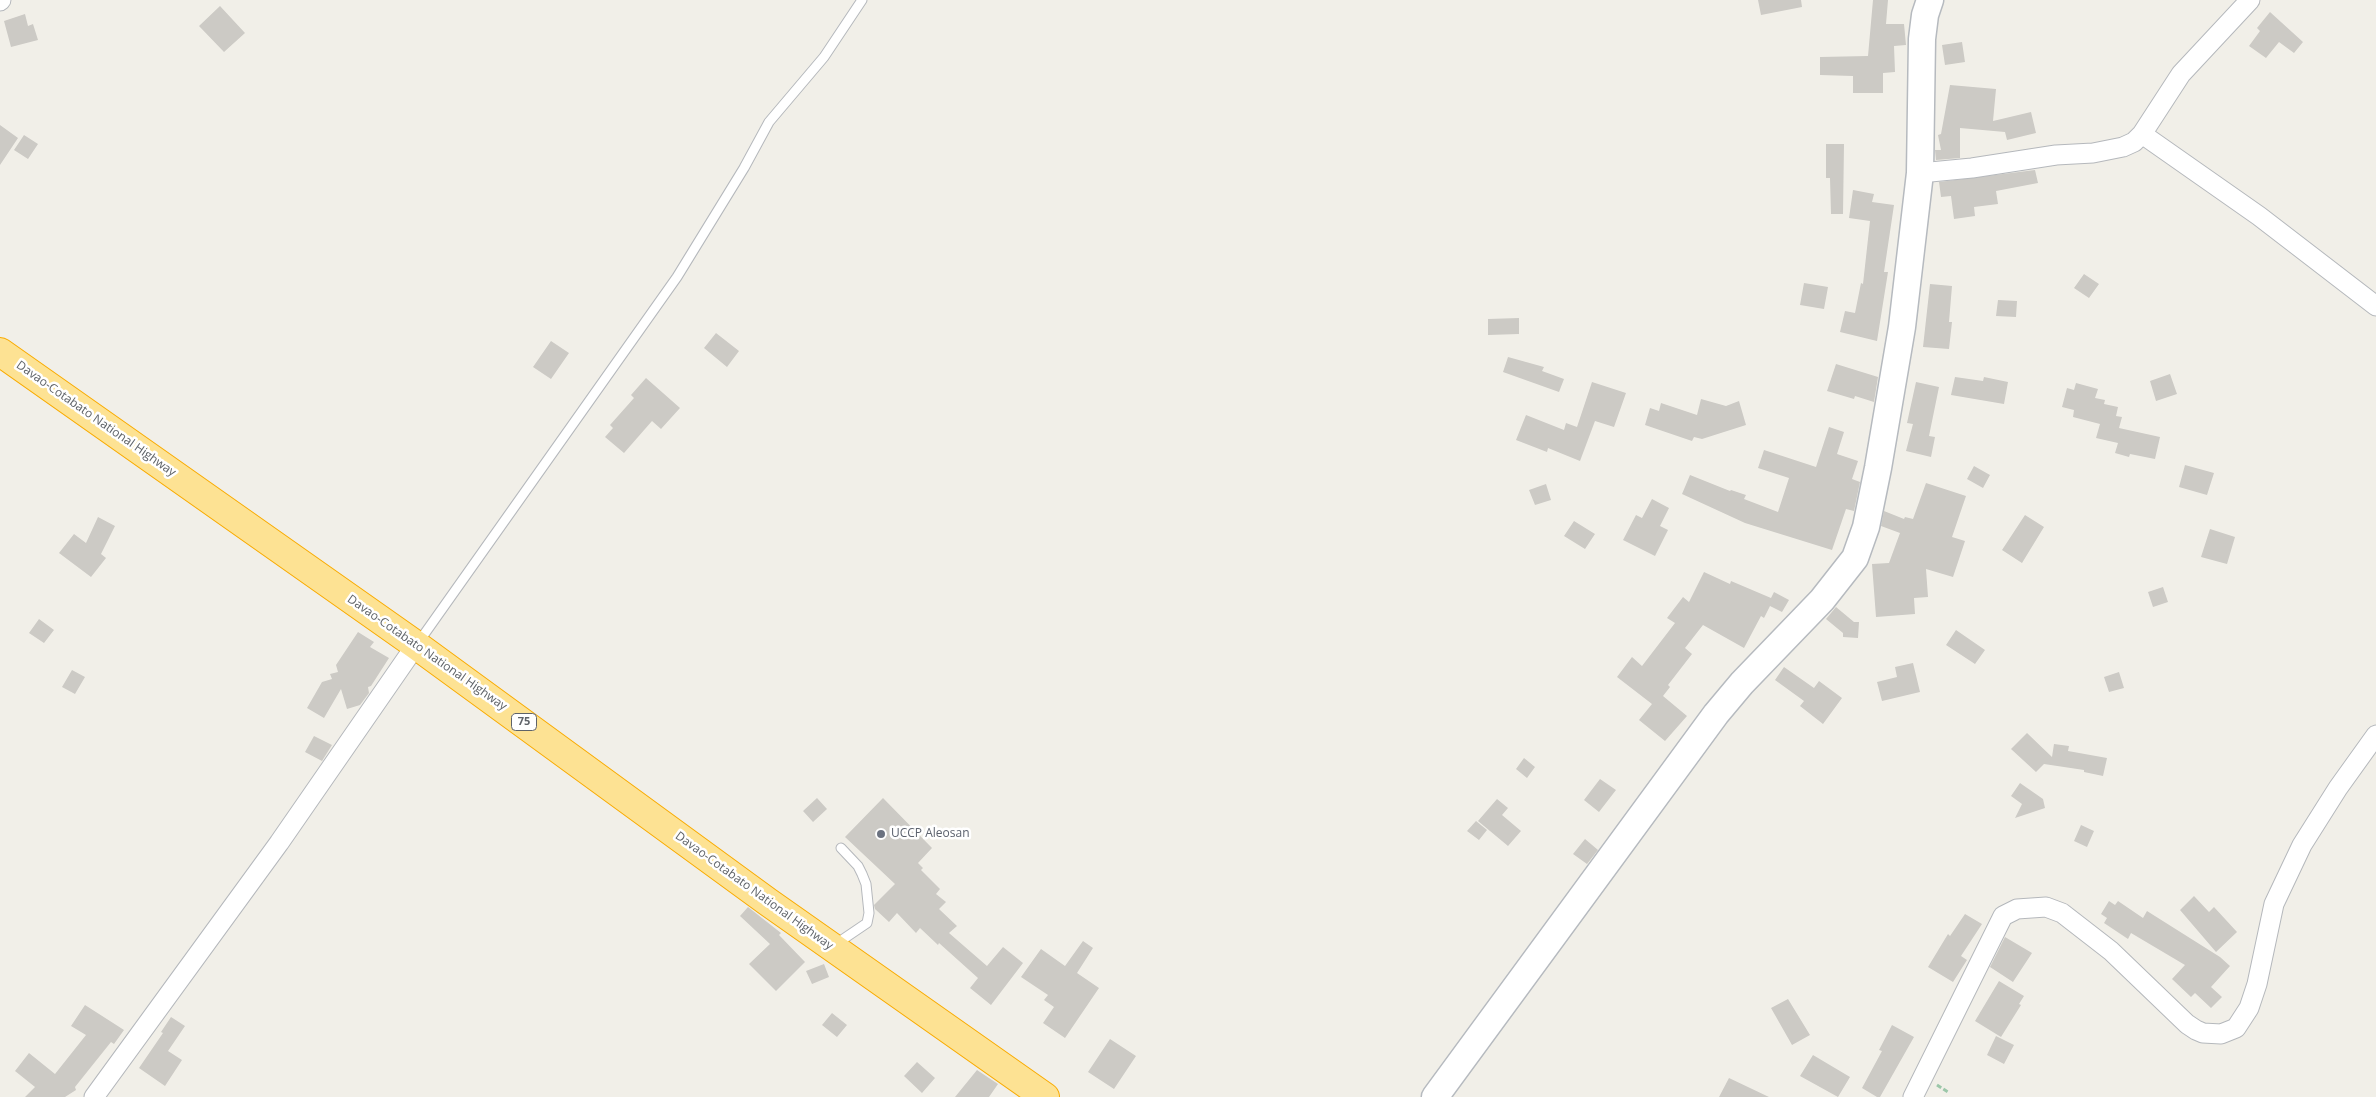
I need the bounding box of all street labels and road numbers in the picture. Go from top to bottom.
street label: Davao-Cotabato National Highway [13,358,179,480]
street label: Davao-Cotabato National Highway [344,592,510,714]
road number: 75 [512,714,536,730]
street label: Davao-Cotabato National Highway [672,829,836,953]

